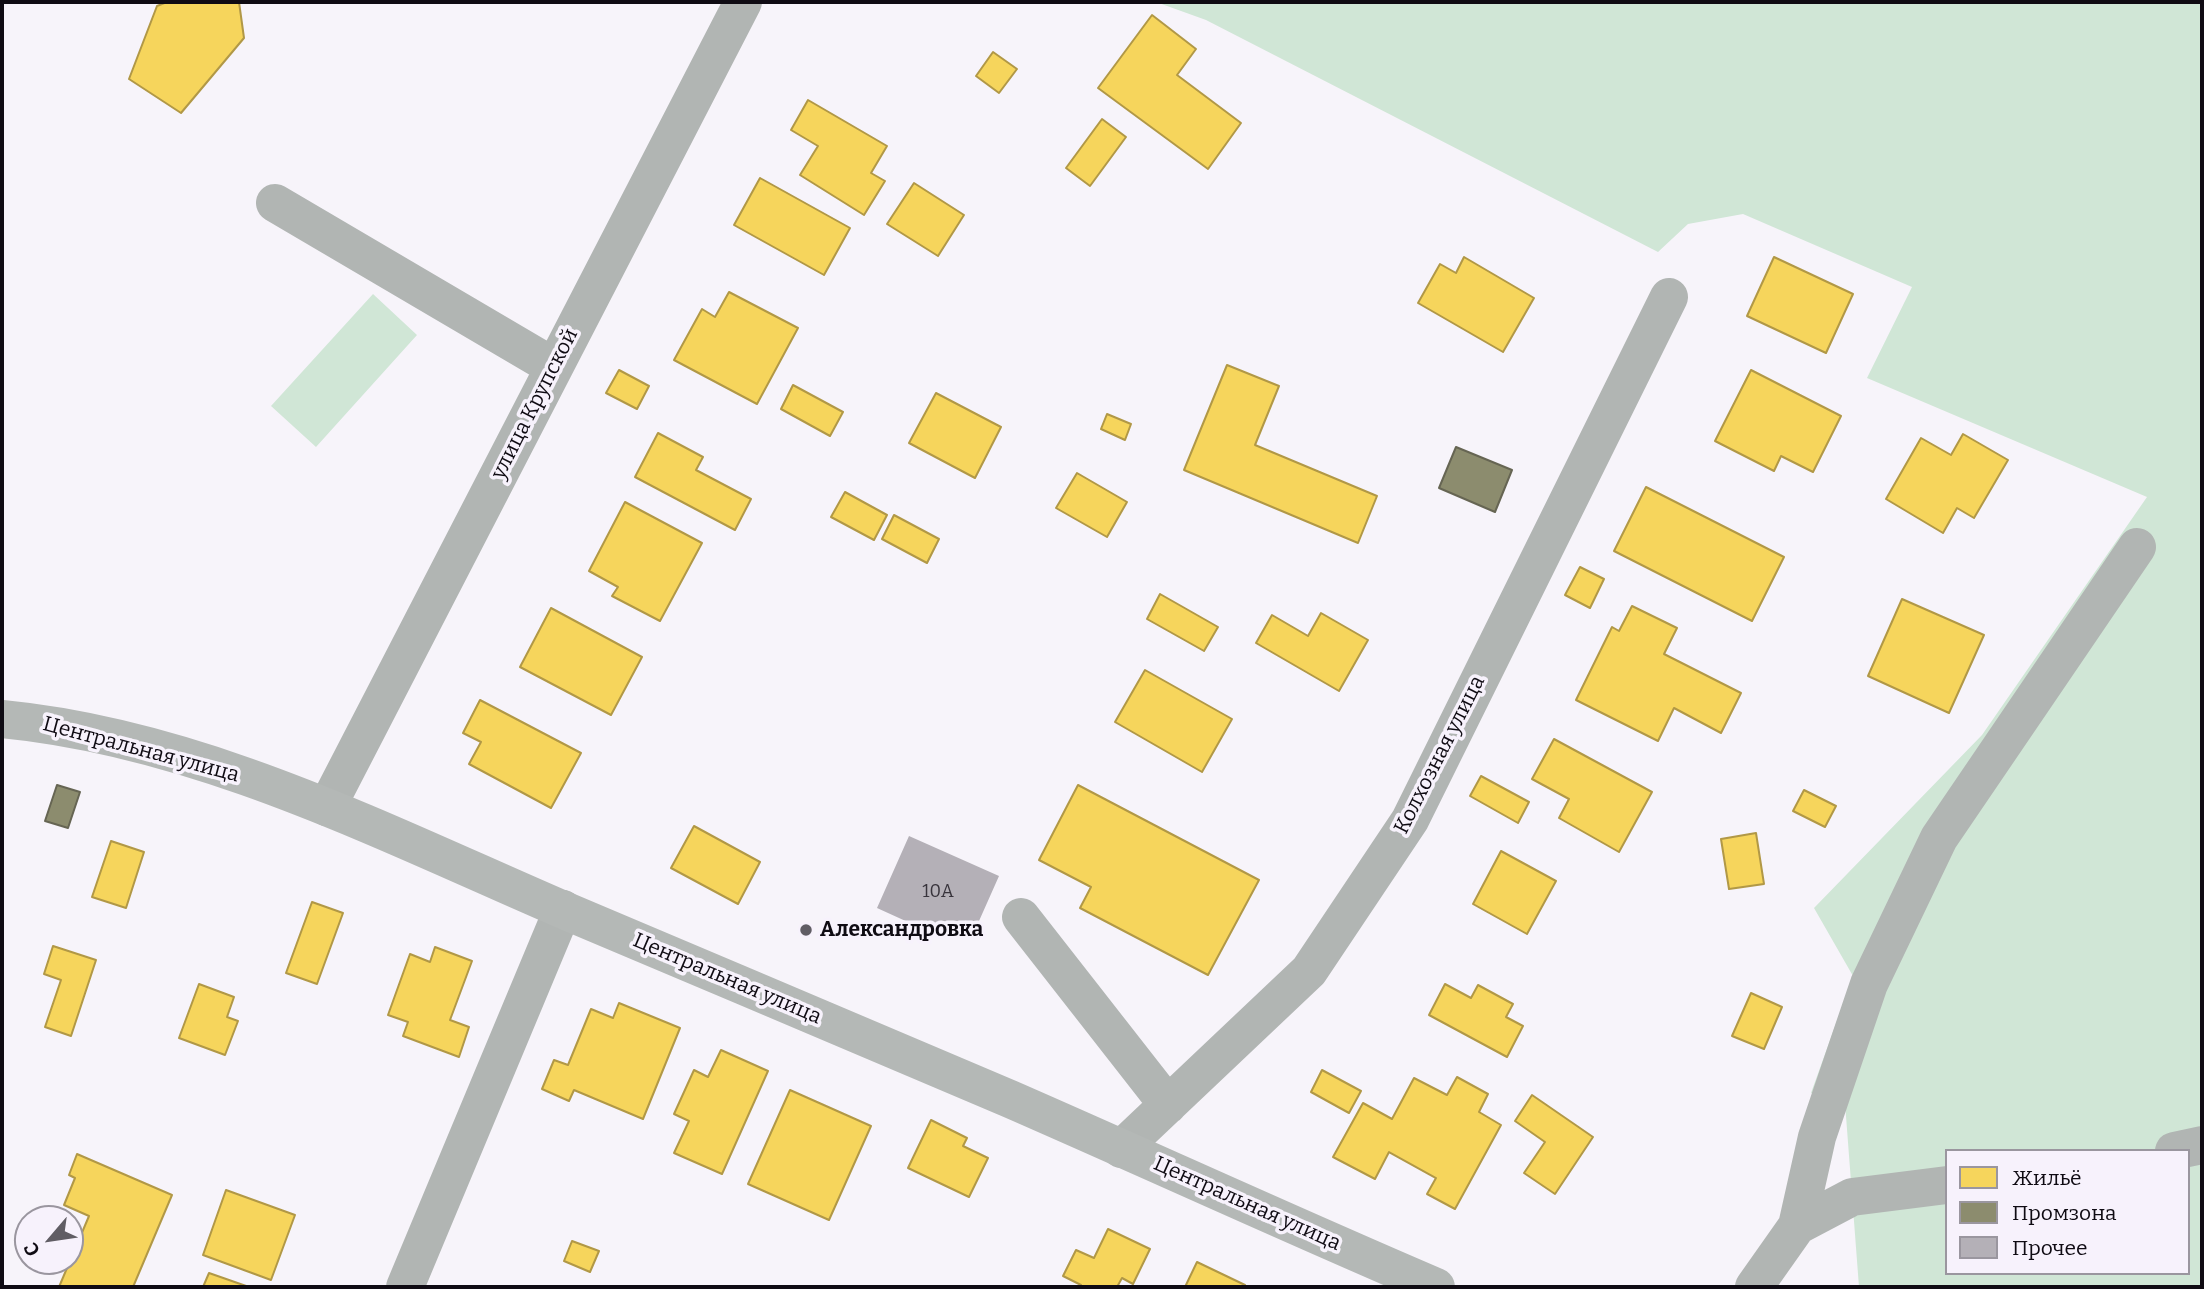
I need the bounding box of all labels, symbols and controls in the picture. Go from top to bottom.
street label: улица Крупской [486,325,584,483]
street label: Колхозная улица [1389,672,1491,838]
street label: Центральная улица [40,712,242,788]
house number: 10А [922,881,954,903]
place label: Александровка [820,917,983,943]
marker: Александровка [798,922,814,938]
street label: Центральная улица [629,928,825,1030]
legend [1945,1149,2190,1275]
street label: Центральная улица [1150,1151,1344,1257]
text: Жильё [2012,1165,2081,1191]
text: Промзона [2012,1200,2117,1226]
north arrow [14,1205,84,1275]
text: Прочее [2012,1235,2088,1261]
text: С [19,1239,45,1260]

